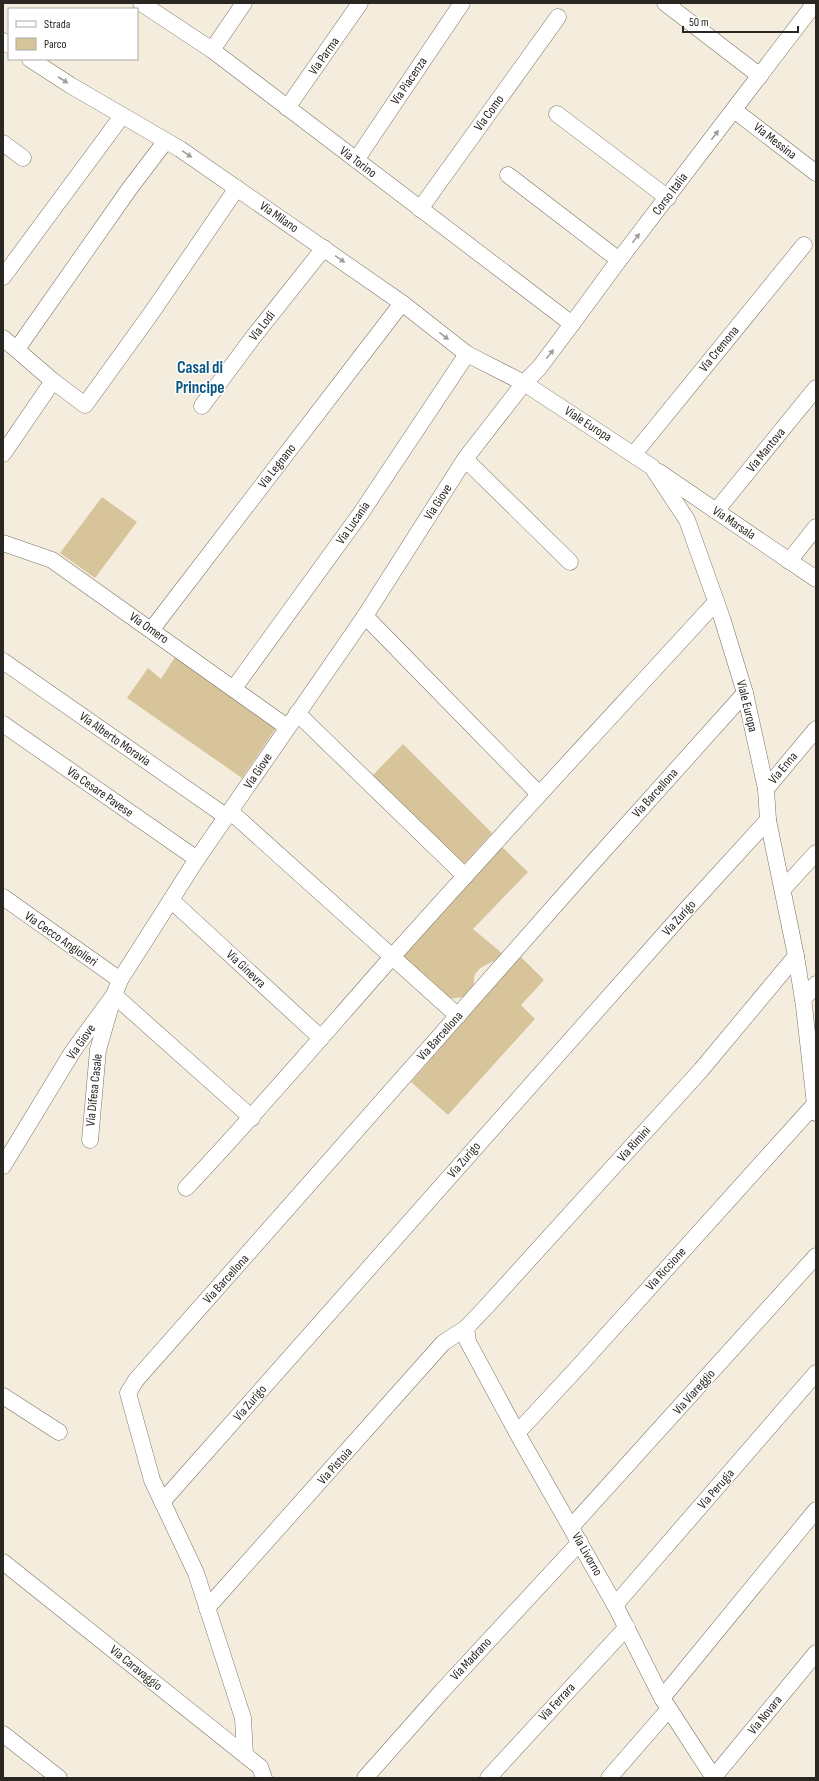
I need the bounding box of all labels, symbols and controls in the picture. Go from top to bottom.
legend [8,8,138,60]
scale bar [683,8,798,34]
text: 50 m [689,15,709,30]
text: Strada [44,17,71,32]
street label: Via Parma [305,34,343,78]
text: Parco [44,37,67,52]
street label: Via Piacenza [387,54,431,108]
one-way arrow [57,77,68,84]
street label: Via Como [471,92,507,134]
street label: Via Messina [750,119,800,163]
one-way arrow [711,130,719,140]
street label: Via Torino [336,143,380,181]
one-way arrow [181,150,192,158]
street label: Corso Italia [649,170,691,218]
street label: Via Milano [256,198,302,236]
one-way arrow [631,233,640,244]
one-way arrow [334,255,345,263]
street label: Via Lodi [245,308,279,344]
street label: Via Cremona [696,323,742,375]
one-way arrow [439,332,450,340]
one-way arrow [545,348,554,359]
district label: Casal di Principe [175,358,225,398]
street label: Viale Europa [561,403,615,445]
street label: Via Mantova [743,424,789,476]
street label: Via Legnano [255,441,299,491]
street label: Via Giove [420,481,456,523]
street label: Via Lucania [333,499,373,547]
street label: Via Marsala [709,503,759,543]
street label: Via Omero [126,609,172,647]
street label: Viale Europa [733,678,761,734]
street label: Via Alberto Moravia [76,709,154,769]
street label: Via Enna [765,749,801,787]
street label: Via Giove [240,750,276,792]
street label: Via Cesare Pavese [64,763,136,821]
street label: Via Barcellona [629,765,681,821]
street label: Via Zurigo [659,897,699,939]
street label: Via Cecco Angiolieri [21,908,101,970]
street label: Via Ginevra [223,947,269,991]
street label: Via Barcellona [414,1008,466,1064]
street label: Via Giove [63,1021,99,1063]
street label: Via Difesa Casale [82,1053,106,1127]
street label: Via Rimini [614,1123,654,1165]
street label: Via Zurigo [444,1139,484,1181]
street label: Via Riccione [642,1244,690,1294]
street label: Via Barcellona [200,1251,252,1307]
street label: Via Viareggio [669,1366,719,1418]
street label: Via Zurigo [230,1382,270,1424]
street label: Via Pistoia [314,1444,356,1488]
street label: Via Perugia [694,1466,738,1512]
street label: Via Livorno [568,1529,606,1579]
street label: Via Madrano [447,1634,495,1684]
street label: Via Caravaggio [107,1642,165,1694]
street label: Via Ferrara [535,1680,579,1724]
street label: Via Novara [744,1692,786,1738]

